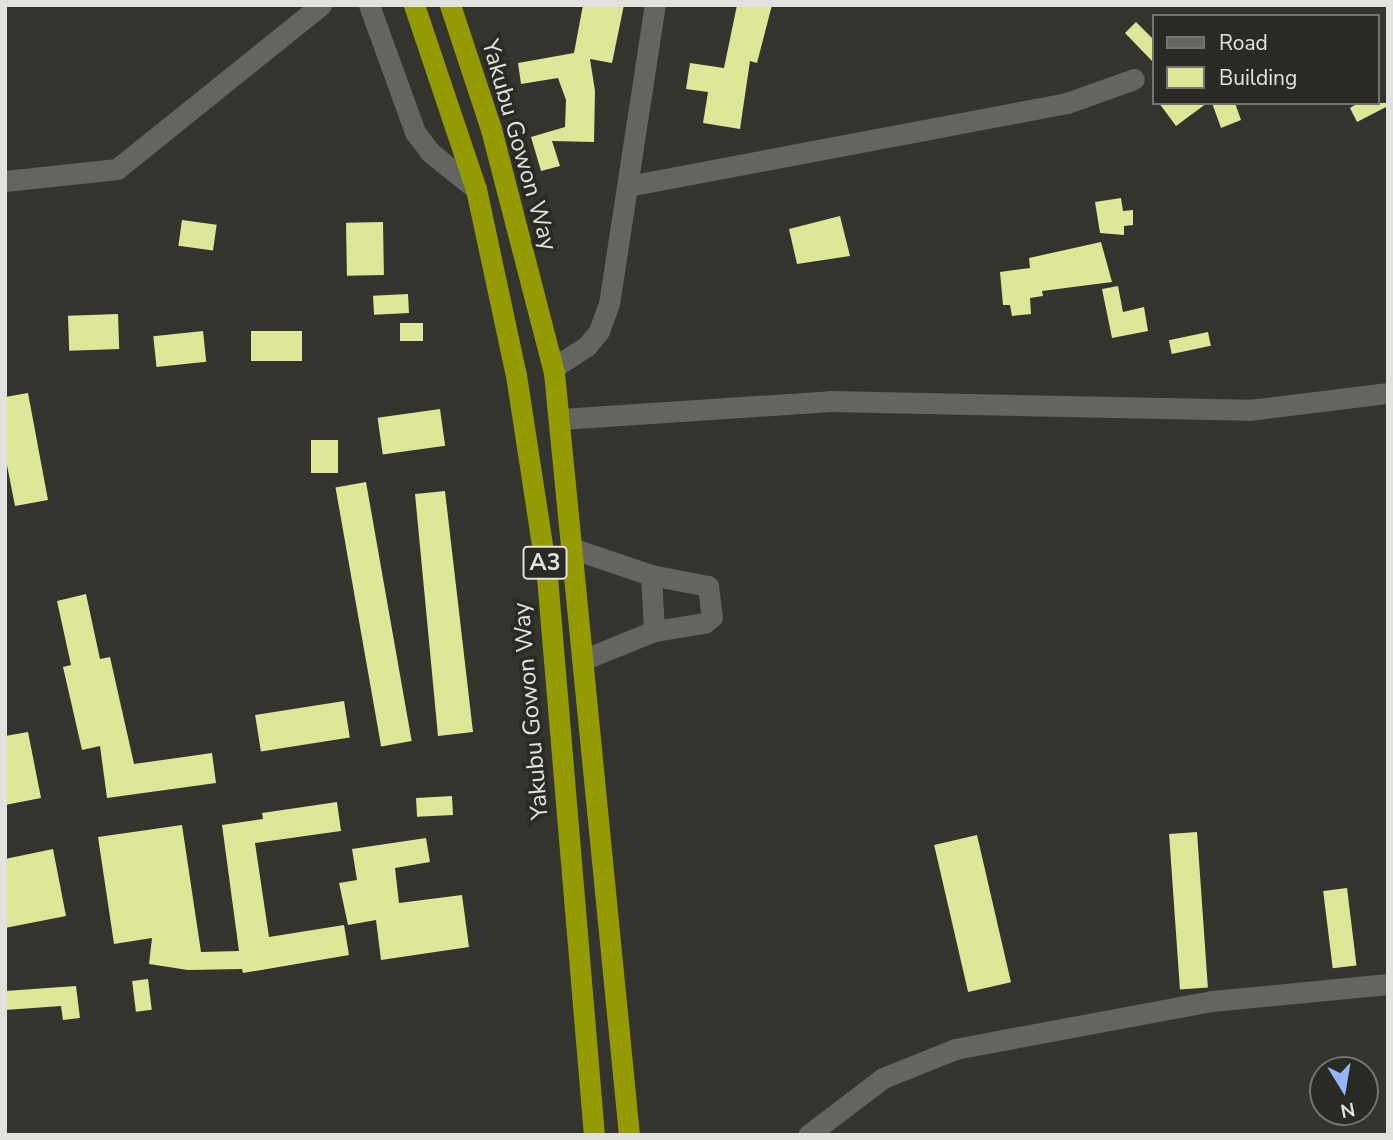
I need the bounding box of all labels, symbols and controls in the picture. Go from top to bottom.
legend [1152,14,1379,105]
text: Road [1219,29,1268,57]
street label: Yakubu Gowon Way [475,36,563,254]
text: Building [1219,64,1297,92]
road number: A3 [522,544,568,582]
street label: Yakubu Gowon Way [507,601,555,821]
north arrow [1309,1056,1379,1126]
text: N [1338,1096,1357,1124]

